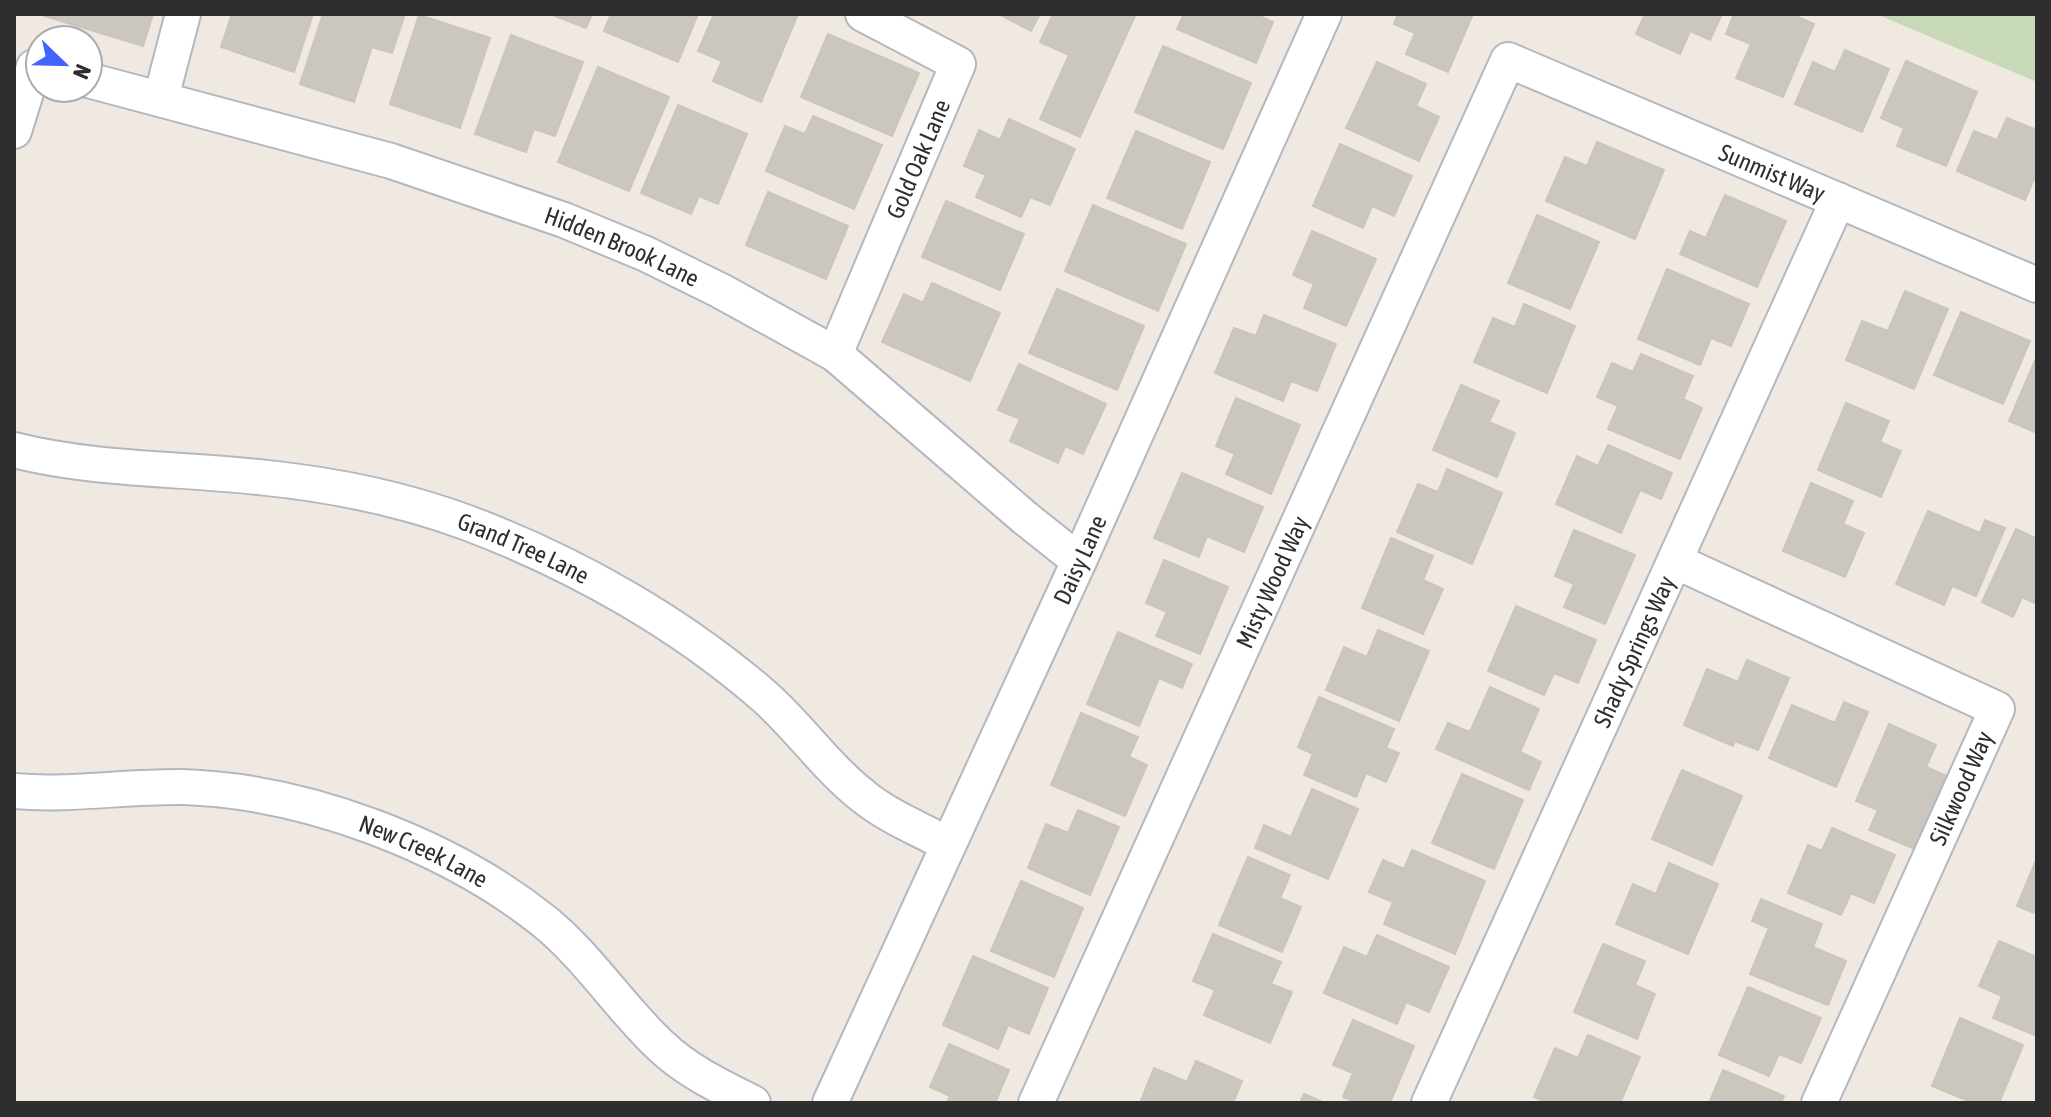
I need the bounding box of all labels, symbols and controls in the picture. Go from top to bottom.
north arrow [24,24,104,104]
text: N [68,61,97,83]
street label: Gold Oak Lane [881,95,955,223]
street label: Sunmist Way [1715,138,1829,207]
street label: Hidden Brook Lane [541,201,704,292]
street label: Grand Tree Lane [454,507,594,589]
street label: Daisy Lane [1048,511,1111,608]
street label: Misty Wood Way [1230,512,1313,652]
street label: Shady Springs Way [1588,571,1680,731]
street label: Silkwood Way [1924,727,1998,849]
street label: New Creek Lane [356,809,493,893]

